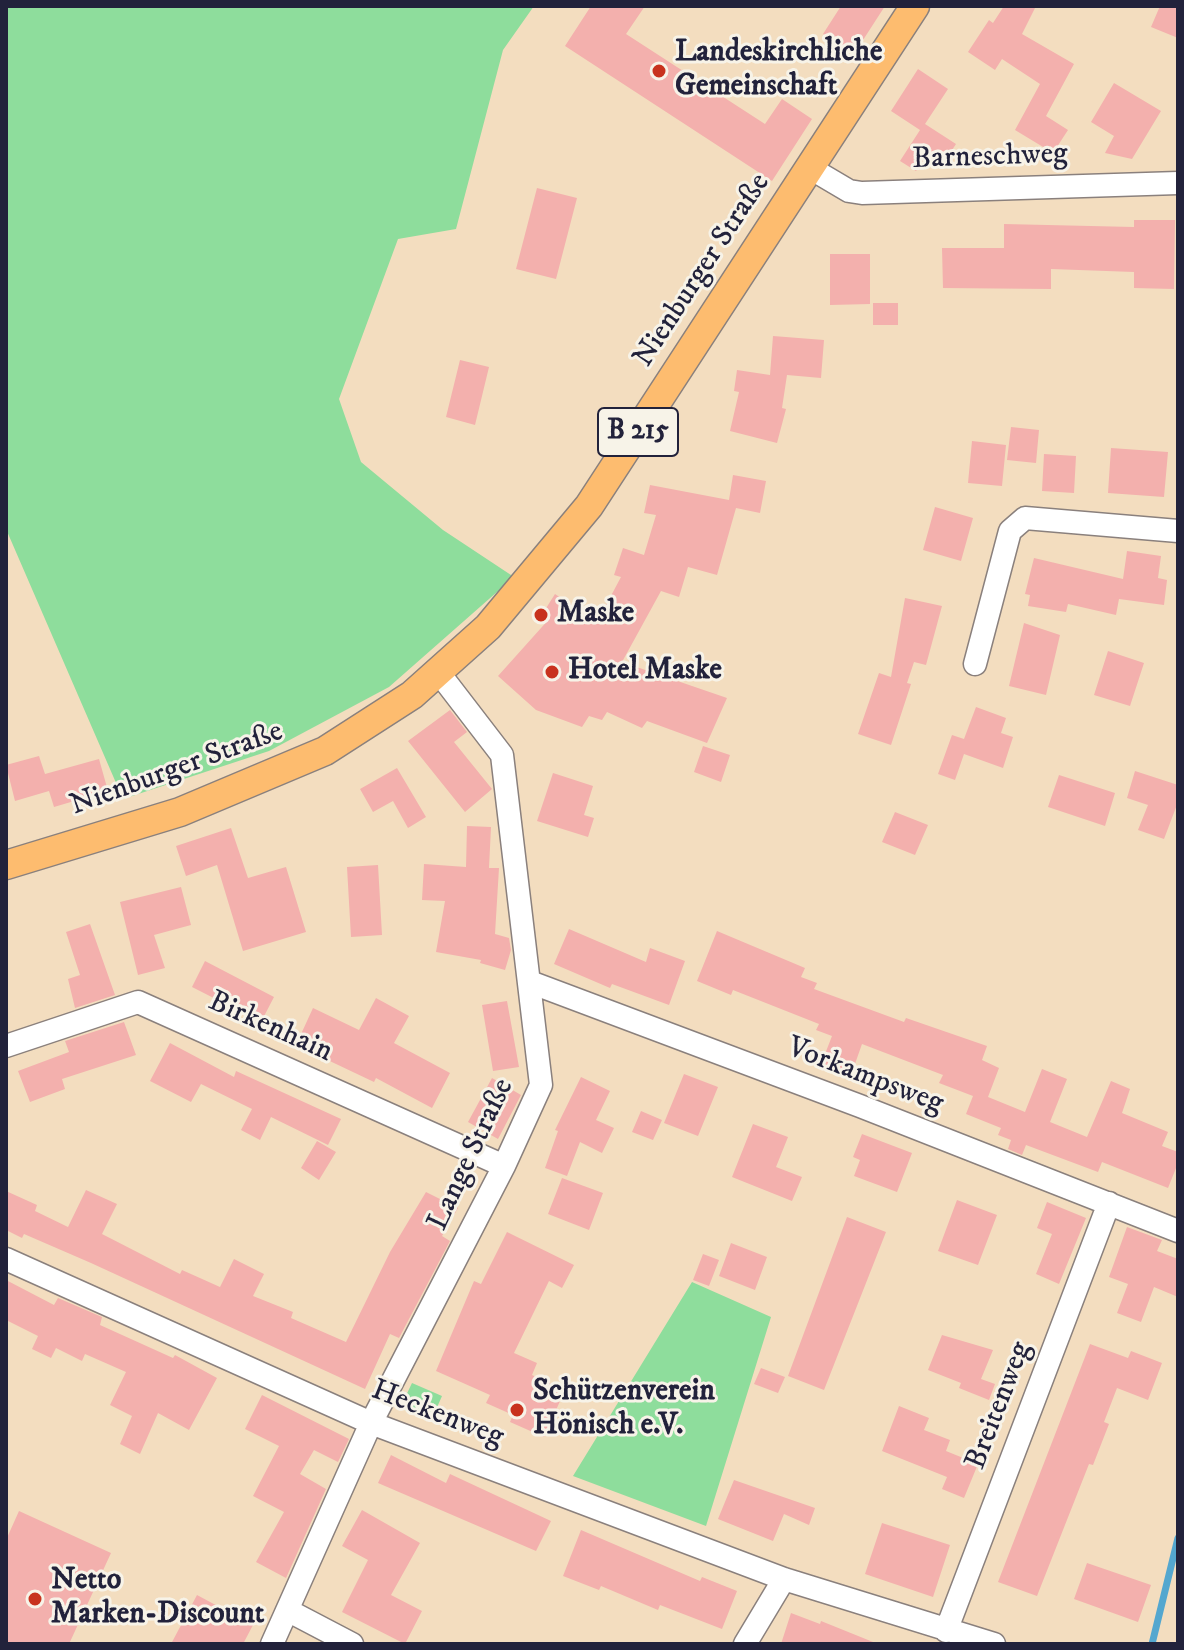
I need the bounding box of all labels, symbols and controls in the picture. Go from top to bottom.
place label: Landeskirchliche Gemeinschaft [675,36,882,106]
marker: Landeskirchliche Gemeinschaft [650,62,668,80]
street label: Barneschweg [912,137,1068,179]
street label: Nienburger Straße [627,167,779,375]
road number: B 215 [598,408,678,456]
place label: Maske [557,597,634,633]
marker: Maske [532,606,550,624]
place label: Hotel Maske [568,654,722,690]
marker: Hotel Maske [543,663,561,681]
street label: Nienburger Straße [66,715,288,825]
street label: Birkenhain [202,985,338,1071]
street label: Vorkampsweg [782,1031,948,1123]
street label: Lange Straße [421,1073,523,1237]
street label: Breitenweg [959,1337,1041,1475]
street label: Heckenweg [366,1373,508,1457]
place label: Schützenverein Hönisch e.V. [533,1375,715,1446]
marker: Schützenverein Hönisch e.V. [508,1401,526,1419]
place label: Netto Marken-Discount [51,1564,264,1634]
marker: Netto Marken-Discount [26,1590,44,1608]

